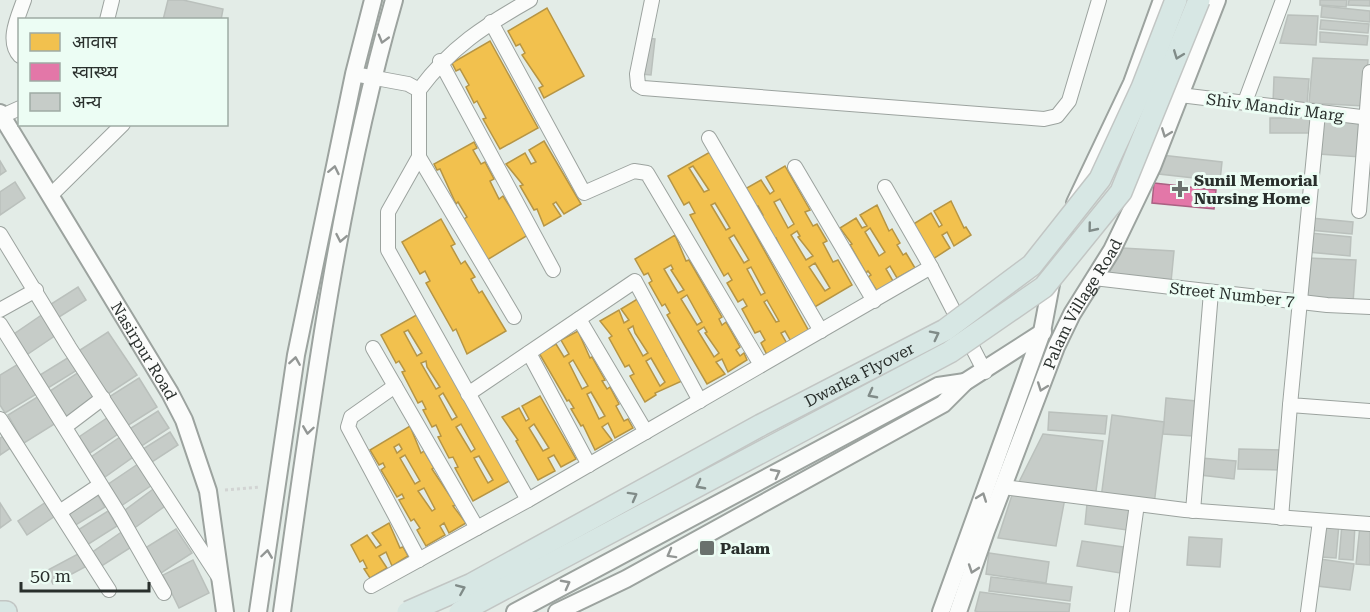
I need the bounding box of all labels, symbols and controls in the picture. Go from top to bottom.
legend [18,18,228,126]
text: आवास [72,31,118,52]
one-way arrow [378,33,390,44]
one-way arrow [1173,48,1185,59]
text: स्वास्थ्य [72,61,118,82]
street label: Shiv Mandir Marg [1205,90,1345,125]
text: अन्य [72,91,102,112]
one-way arrow [1161,127,1173,138]
one-way arrow [327,165,340,175]
place label: Sunil Memorial Nursing Home [1194,171,1318,208]
marker: Sunil Memorial Nursing Home [1171,180,1189,198]
one-way arrow [1088,221,1099,232]
one-way arrow [335,233,348,243]
street label: Palam Village Road [1039,236,1126,372]
street label: Street Number 7 [1168,278,1295,311]
street label: Nasirpur Road [107,299,181,403]
one-way arrow [928,331,939,343]
street label: Dwarka Flyover [801,339,918,411]
one-way arrow [288,357,301,367]
one-way arrow [1036,381,1049,392]
one-way arrow [868,387,878,398]
one-way arrow [302,426,314,435]
one-way arrow [769,469,780,480]
one-way arrow [695,478,706,489]
one-way arrow [626,492,637,503]
one-way arrow [974,493,987,503]
marker: Palam [698,539,716,557]
place label: Palam [720,539,771,558]
one-way arrow [667,547,677,558]
one-way arrow [260,550,272,559]
scale bar [21,555,148,593]
one-way arrow [967,563,980,574]
text: 50 m [30,565,71,586]
one-way arrow [560,580,571,592]
one-way arrow [455,584,466,596]

